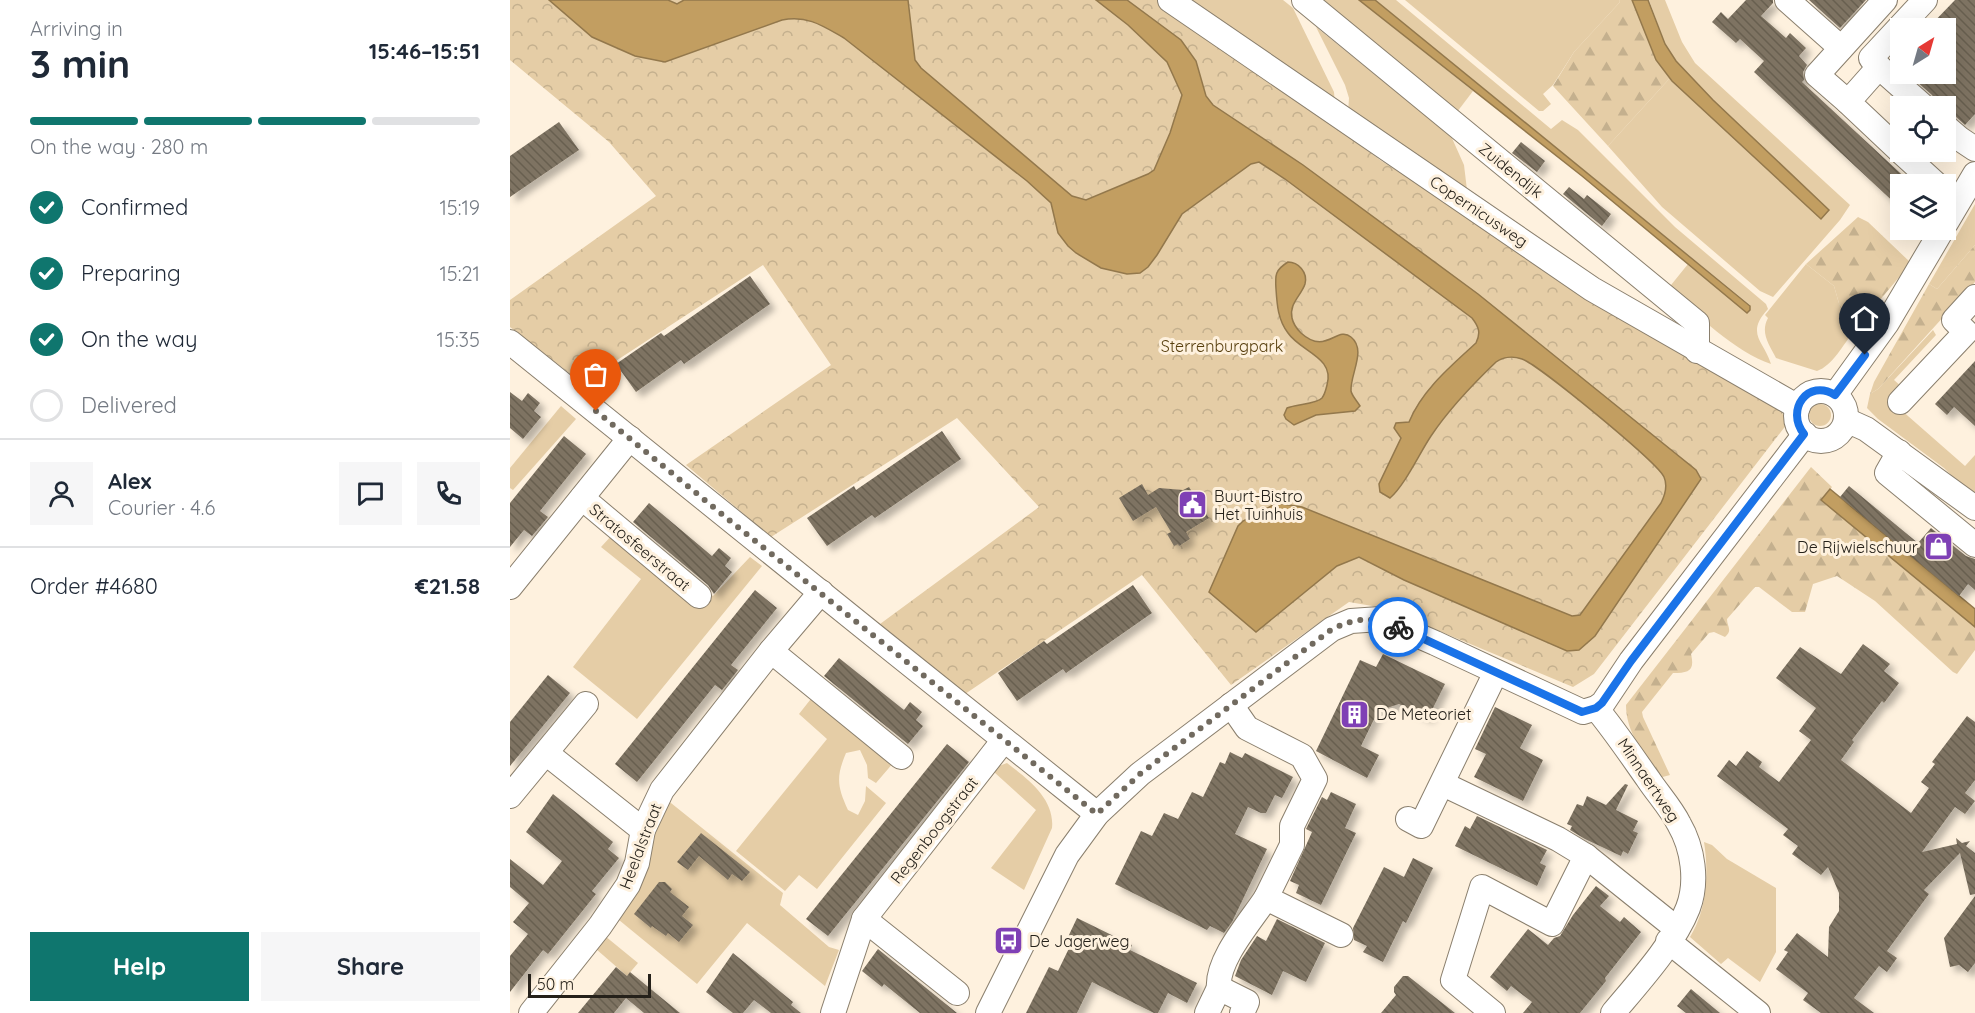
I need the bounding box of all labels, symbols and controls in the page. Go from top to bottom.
text: Arriving in [30,16,123,41]
north arrow [1890,18,1956,84]
map controls [1890,18,1956,240]
text: 15:46–15:51 [369,37,480,65]
text: 3 min [30,39,130,88]
button: locate [1890,96,1956,162]
text: On the way · 280 m [30,134,208,159]
street label: Zuidendijk [1475,138,1547,202]
street label: Copernicusweg [1426,171,1532,251]
button: layers [1890,174,1956,240]
icon: check [30,191,63,224]
text: Confirmed [81,193,188,221]
text: 15:19 [439,195,480,220]
icon: check [30,257,63,290]
text: Preparing [81,259,181,287]
text: 15:21 [439,261,480,286]
pin [1839,293,1890,355]
icon: home [1848,302,1881,335]
icon: check [30,323,63,356]
text: On the way [81,325,197,353]
text: 15:35 [437,327,480,352]
park label: Sterrenburgpark [1161,336,1283,356]
pin [570,349,621,411]
icon: bag [579,358,612,391]
text: Delivered [81,391,177,419]
button: person [30,462,93,525]
button: chat [339,462,402,525]
button: phone [417,462,480,525]
text: Alex [108,467,151,495]
place label: Buurt-Bistro Het Tuinhuis [1214,486,1303,524]
public building icon: Buurt-Bistro Het Tuinhuis [1177,489,1209,521]
text: Courier · 4.6 [108,495,215,520]
street label: Stratosfeerstraat [585,499,695,595]
shop icon: De Rijwielschuur [1923,531,1955,563]
place label: De Rijwielschuur [1797,537,1918,557]
text: Order #4680 [30,572,158,600]
text: €21.58 [415,572,480,600]
courier [1368,597,1428,657]
icon: bike [1382,611,1415,644]
building icon: De Meteoriet [1339,698,1371,730]
place label: De Meteoriet [1376,704,1471,724]
street label: Minnaertweg [1614,734,1684,826]
street label: Regenboogstraat [886,773,982,887]
street label: Heelalstraat [614,800,666,892]
bus stop icon: De Jagerweg [992,925,1024,957]
place label: De Jagerweg [1029,931,1130,951]
button: Help [30,932,249,1001]
button: Share [261,932,480,1001]
scale bar [528,971,651,998]
text: 50 m [537,974,574,994]

